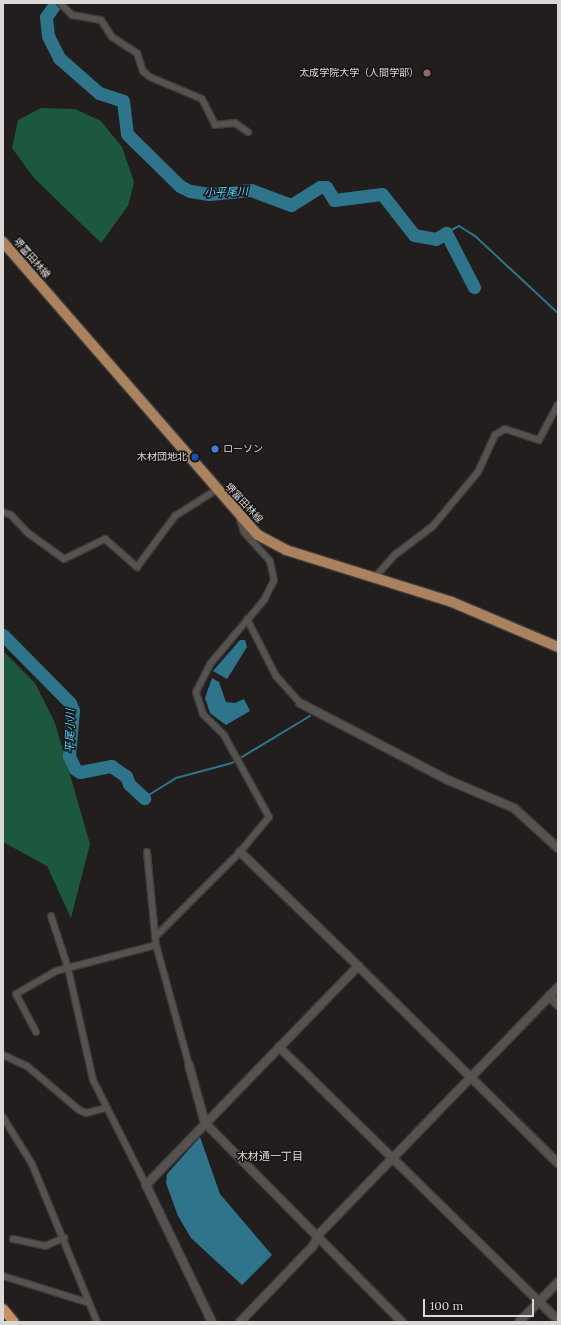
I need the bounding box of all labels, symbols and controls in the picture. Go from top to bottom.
place label: 太成学院大学（人間学部） [299,67,419,79]
marker: 太成学院大学（人間学部） [422,68,432,78]
water label: 小平尾川 [204,185,248,199]
street label: 堺富田林線 [11,235,53,281]
place label: ローソン [223,443,263,455]
marker: ローソン [210,444,220,454]
place label: 木材団地北 [137,451,187,463]
marker: 木材団地北 [190,452,200,462]
street label: 堺富田林線 [223,481,265,525]
water label: 平尾小川 [63,709,77,753]
district label: 木材通一丁目 [237,1149,303,1163]
scale bar [425,1291,536,1317]
text: 100 m [430,1298,463,1313]

